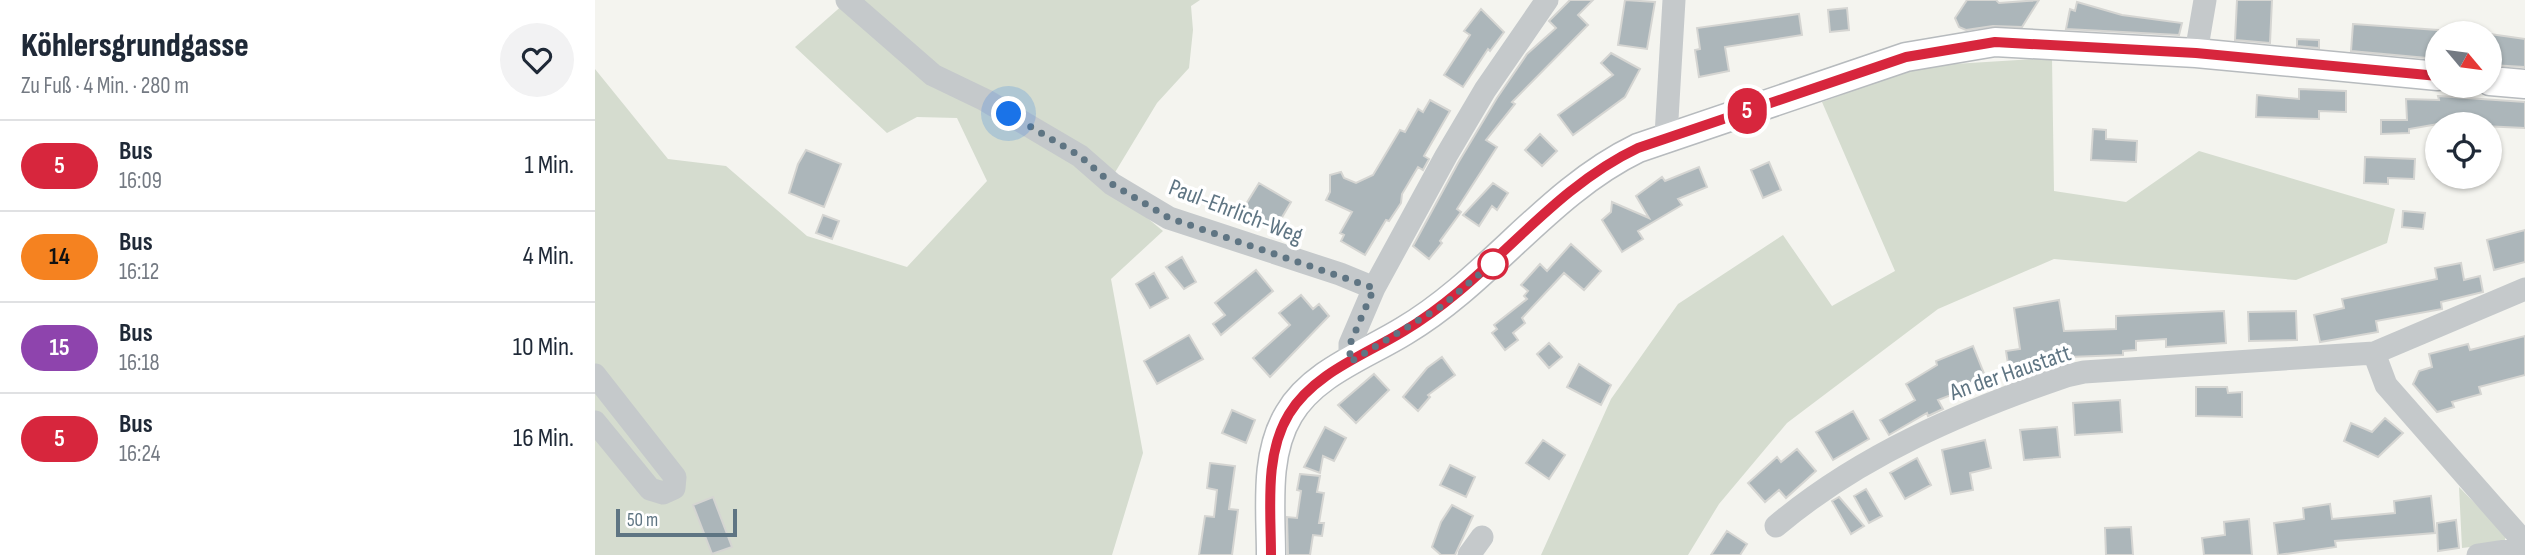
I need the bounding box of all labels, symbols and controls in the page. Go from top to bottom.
north arrow [2425,21,2503,98]
map controls [2425,21,2502,189]
button: heart [500,23,574,97]
text: Köhlersgrundgasse [21,26,249,66]
text: Zu Fuß · 4 Min. · 280 m [21,72,189,100]
line badge: 5 [1724,88,1770,134]
your location [991,96,1026,131]
text: 5 [1742,96,1752,125]
button: locate [2425,112,2502,189]
text: Bus [119,136,153,167]
text: 1 Min. [524,150,574,181]
text: 5 [54,151,65,180]
text: 16:09 [119,167,162,195]
street label: Paul-Ehrlich-Weg [1165,173,1307,250]
text: Bus [119,227,153,258]
text: 4 Min. [523,241,574,272]
text: 14 [49,242,70,271]
unlabelled marker [1478,249,1508,279]
text: 16:12 [119,258,159,286]
text: Bus [119,318,153,349]
text: 10 Min. [513,332,574,363]
text: 15 [50,333,70,362]
street label: An der Haustatt [1945,338,2075,407]
text: 16:18 [119,349,160,377]
text: Bus [119,409,153,440]
text: 16 Min. [513,423,574,454]
text: 5 [54,424,65,453]
text: 16:24 [119,440,160,468]
scale bar [616,506,737,538]
text: 50 m [627,509,658,532]

